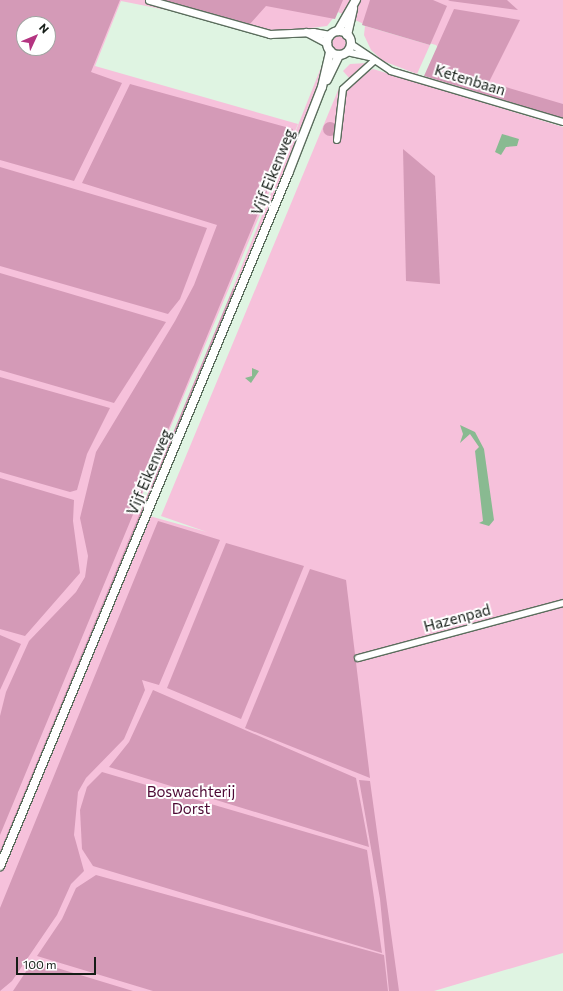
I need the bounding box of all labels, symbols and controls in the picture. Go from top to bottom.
north arrow [16,16,56,56]
text: N [37,21,52,35]
street label: Ketenbaan [432,61,508,99]
street label: Vijf Eikenweg [248,126,298,218]
street label: Vijf Eikenweg [123,426,175,518]
street label: Hazenpad [422,600,492,636]
park label: Boswachterij Dorst [147,782,235,817]
scale bar [18,949,98,975]
text: 100 m [23,957,57,971]

